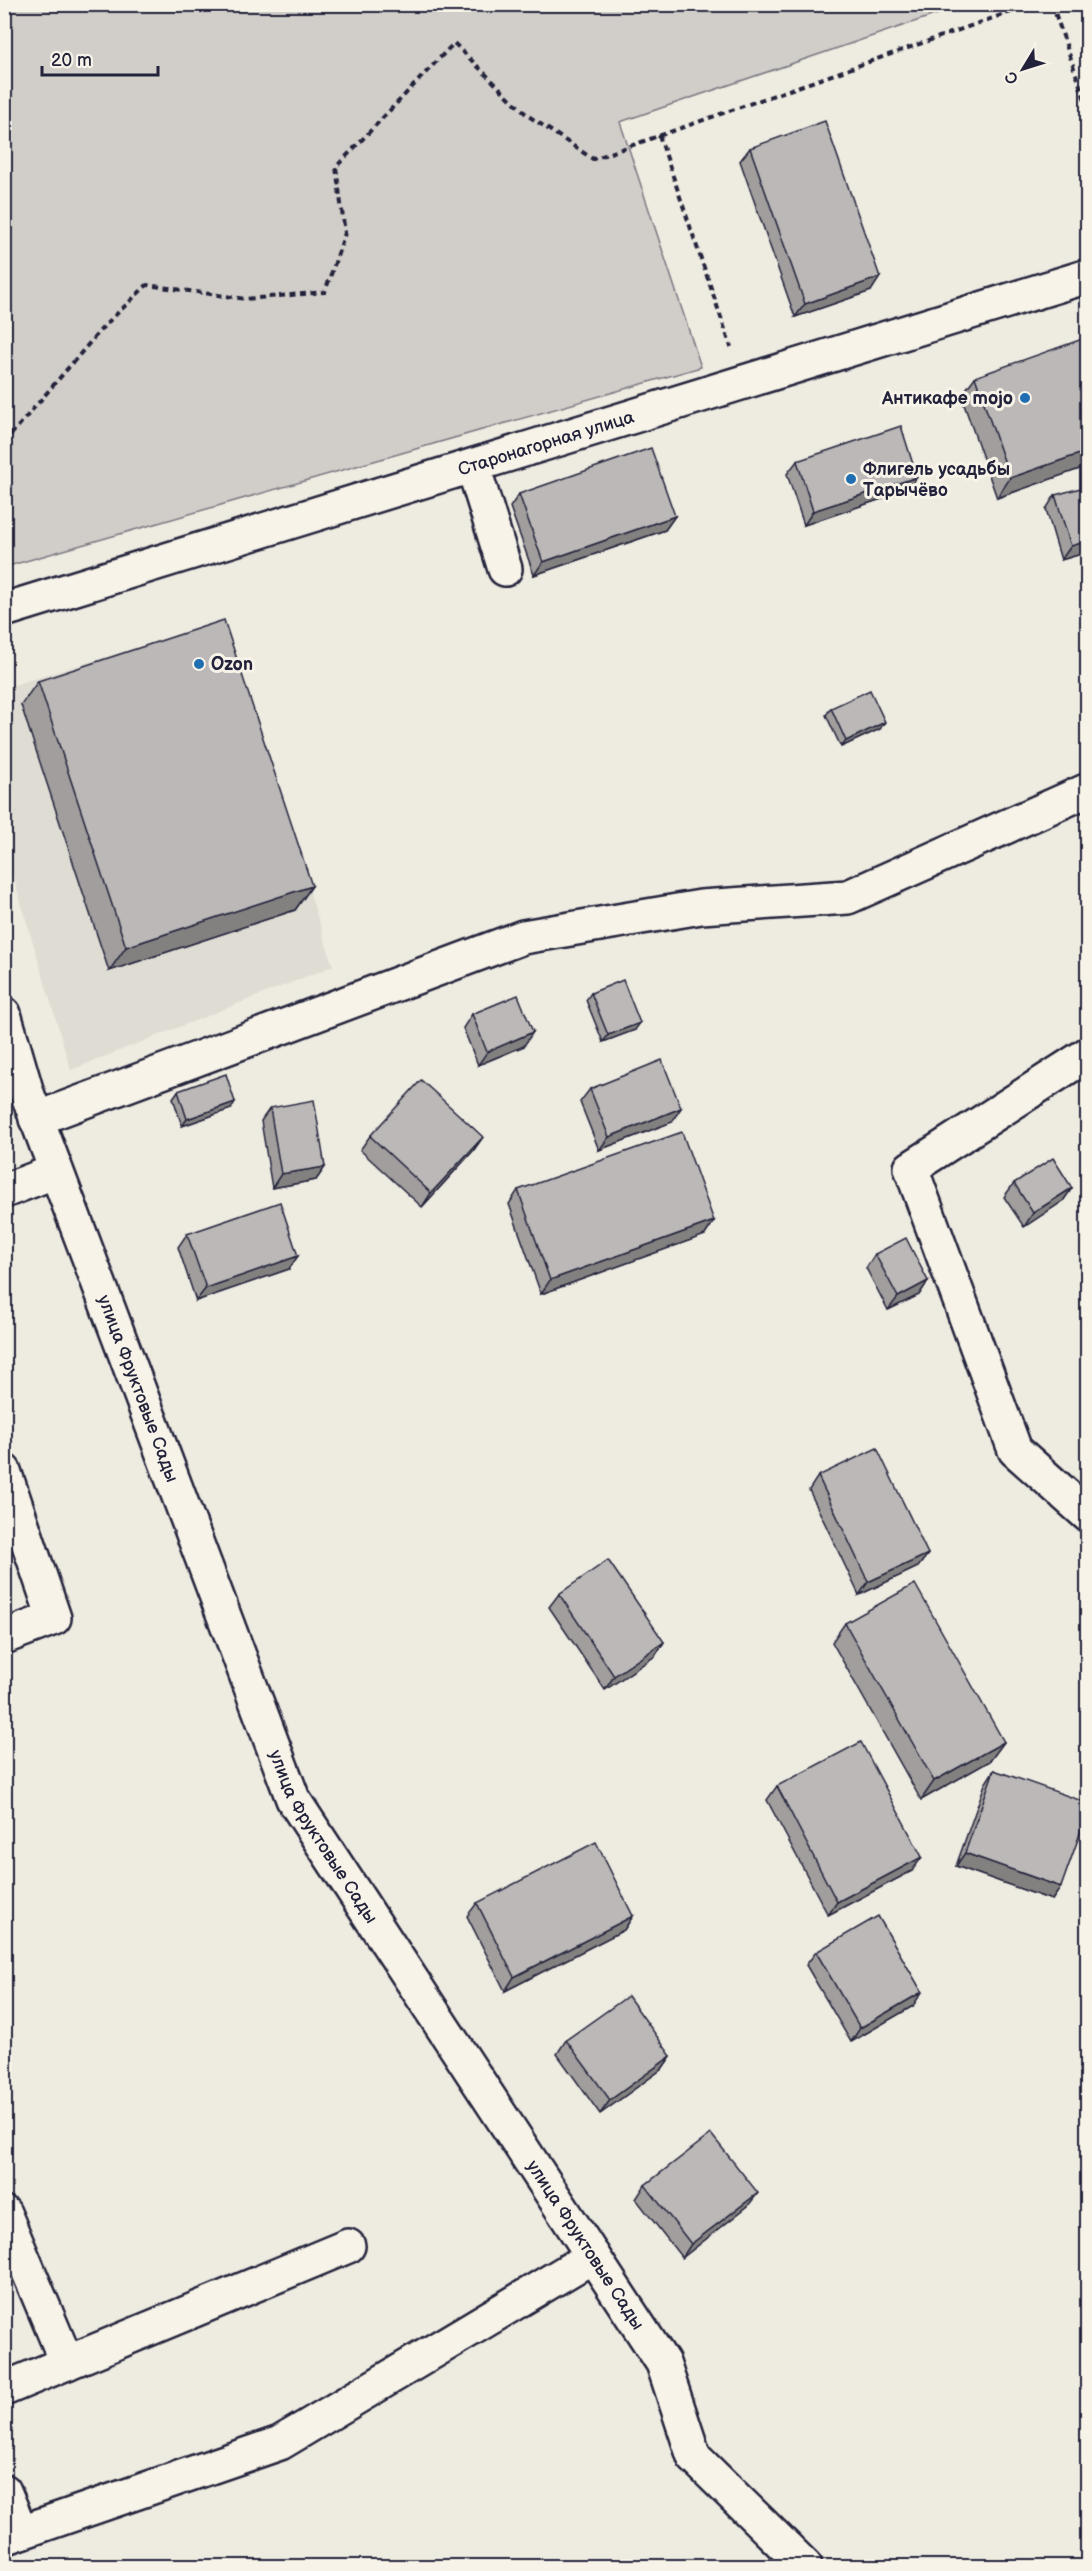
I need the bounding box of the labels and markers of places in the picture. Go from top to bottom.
place label: Антикафе mojo [881,388,1013,409]
marker: Антикафе mojo [1018,391,1032,405]
place label: Флигель усадьбы Тарычёво [863,459,1010,501]
marker: Флигель усадьбы Тарычёво [844,472,858,486]
place label: Ozon [211,654,253,675]
marker: Ozon [192,657,206,671]

